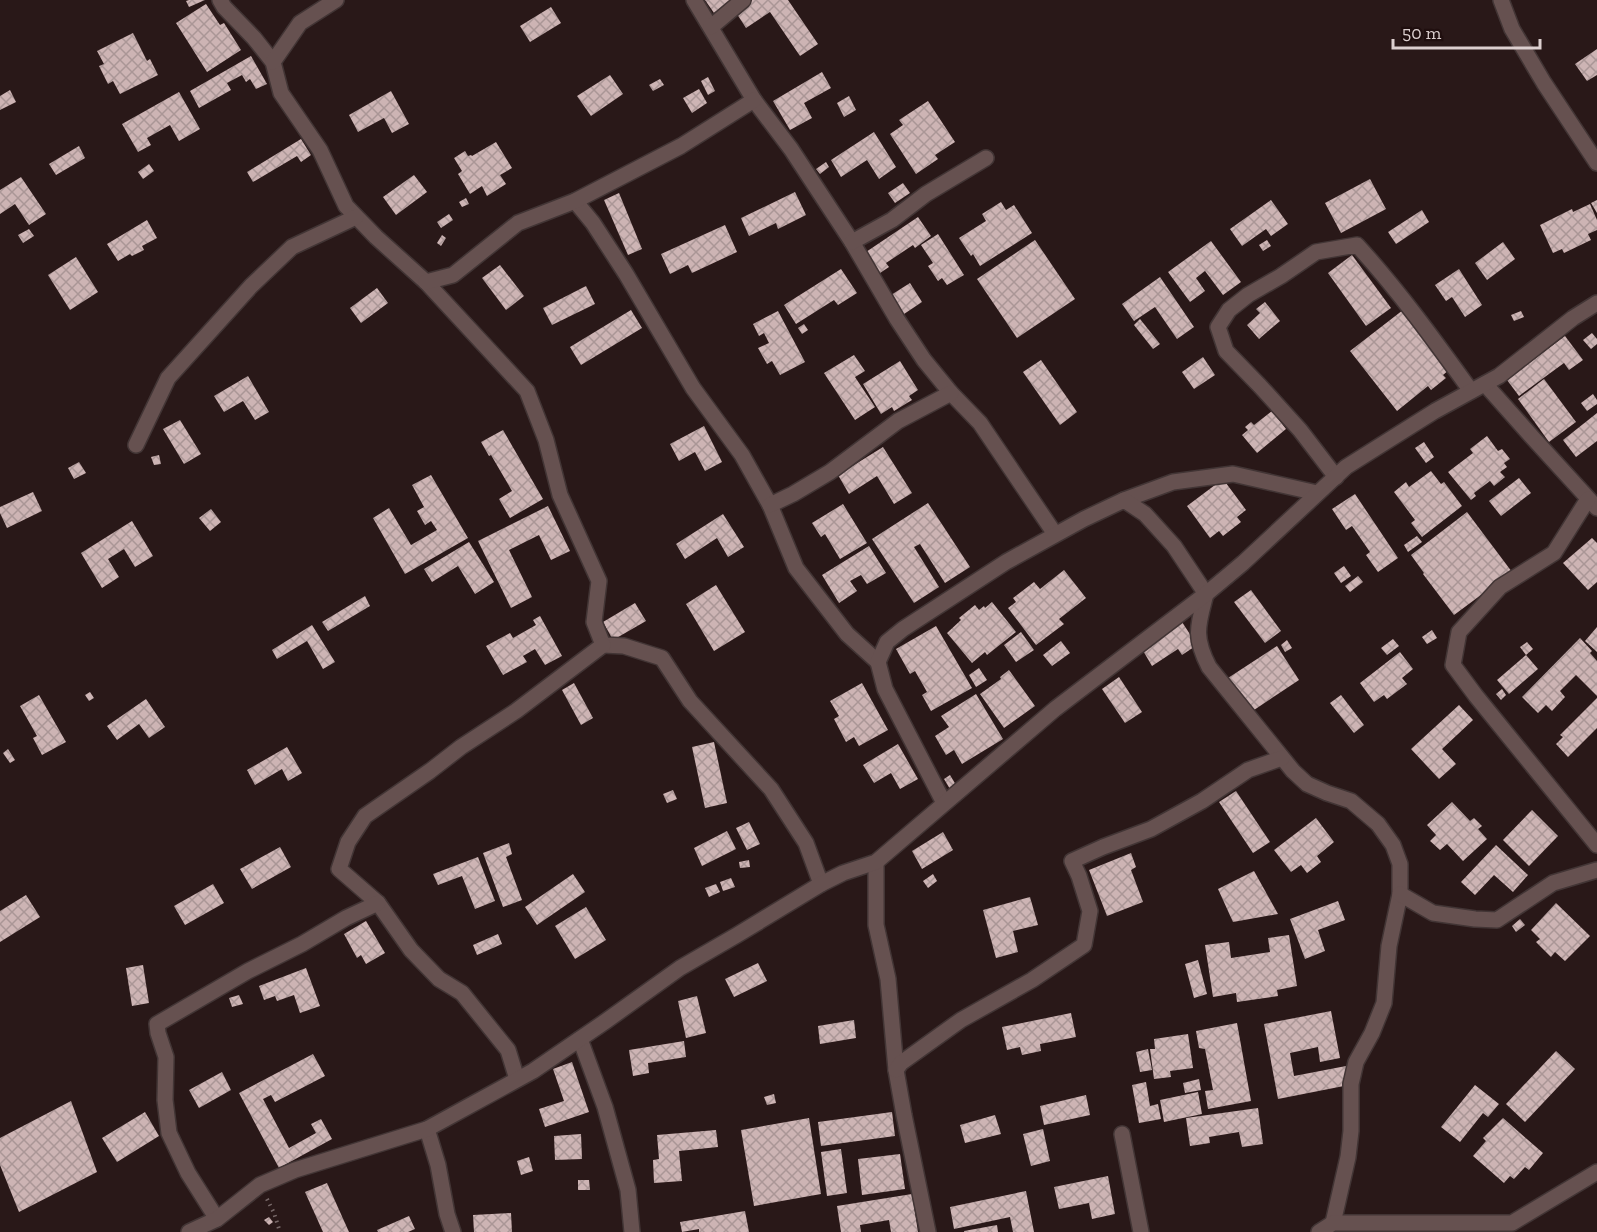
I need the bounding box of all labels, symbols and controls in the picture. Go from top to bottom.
scale bar [1393,12,1540,50]
text: 50 m [1402,22,1442,44]

